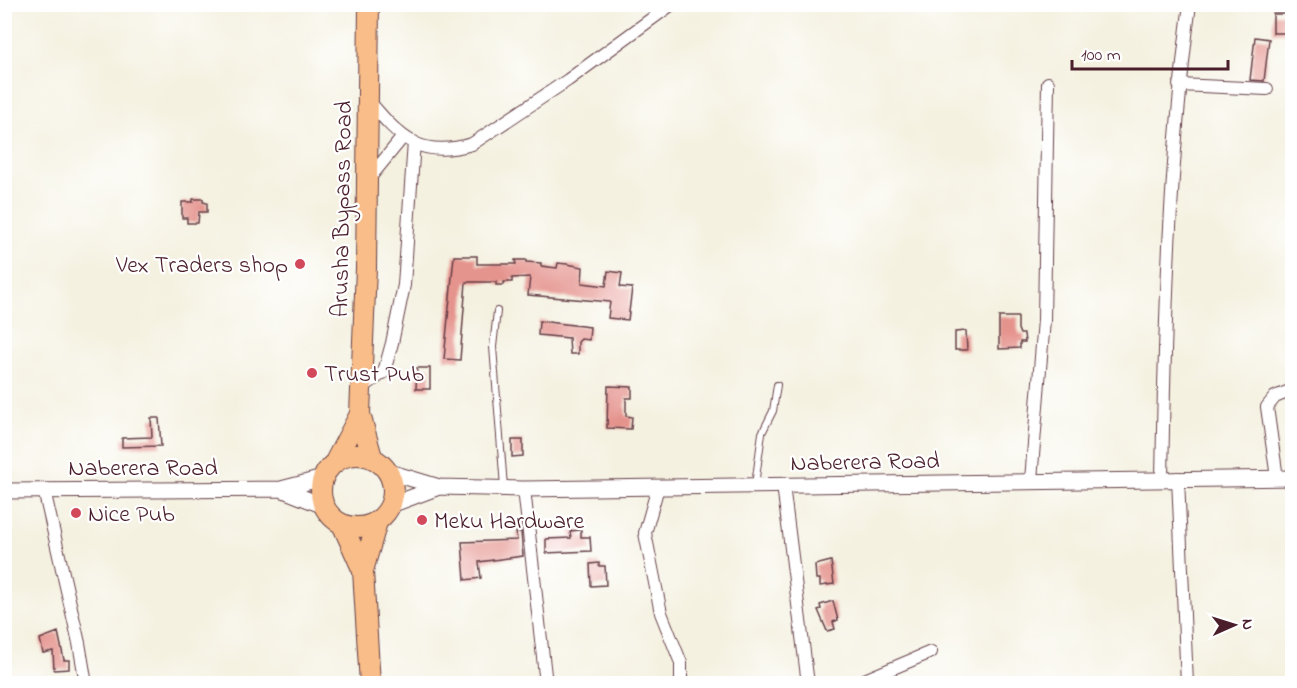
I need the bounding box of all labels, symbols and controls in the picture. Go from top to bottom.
scale bar [1072,33,1228,71]
text: 100 m [1081,43,1121,69]
street label: Arusha Bypass Road [324,100,364,318]
place label: Vex Traders shop [115,249,288,284]
marker: Vex Traders shop [293,257,307,271]
place label: Trust Pub [324,358,424,393]
marker: Trust Pub [305,366,319,380]
street label: Naberera Road [790,445,941,482]
street label: Naberera Road [68,452,218,487]
place label: Nice Pub [88,498,175,533]
place label: Meku Hardware [434,505,584,540]
marker: Nice Pub [69,506,83,520]
marker: Meku Hardware [415,513,429,527]
north arrow [1204,595,1264,655]
text: N [1235,618,1259,631]

